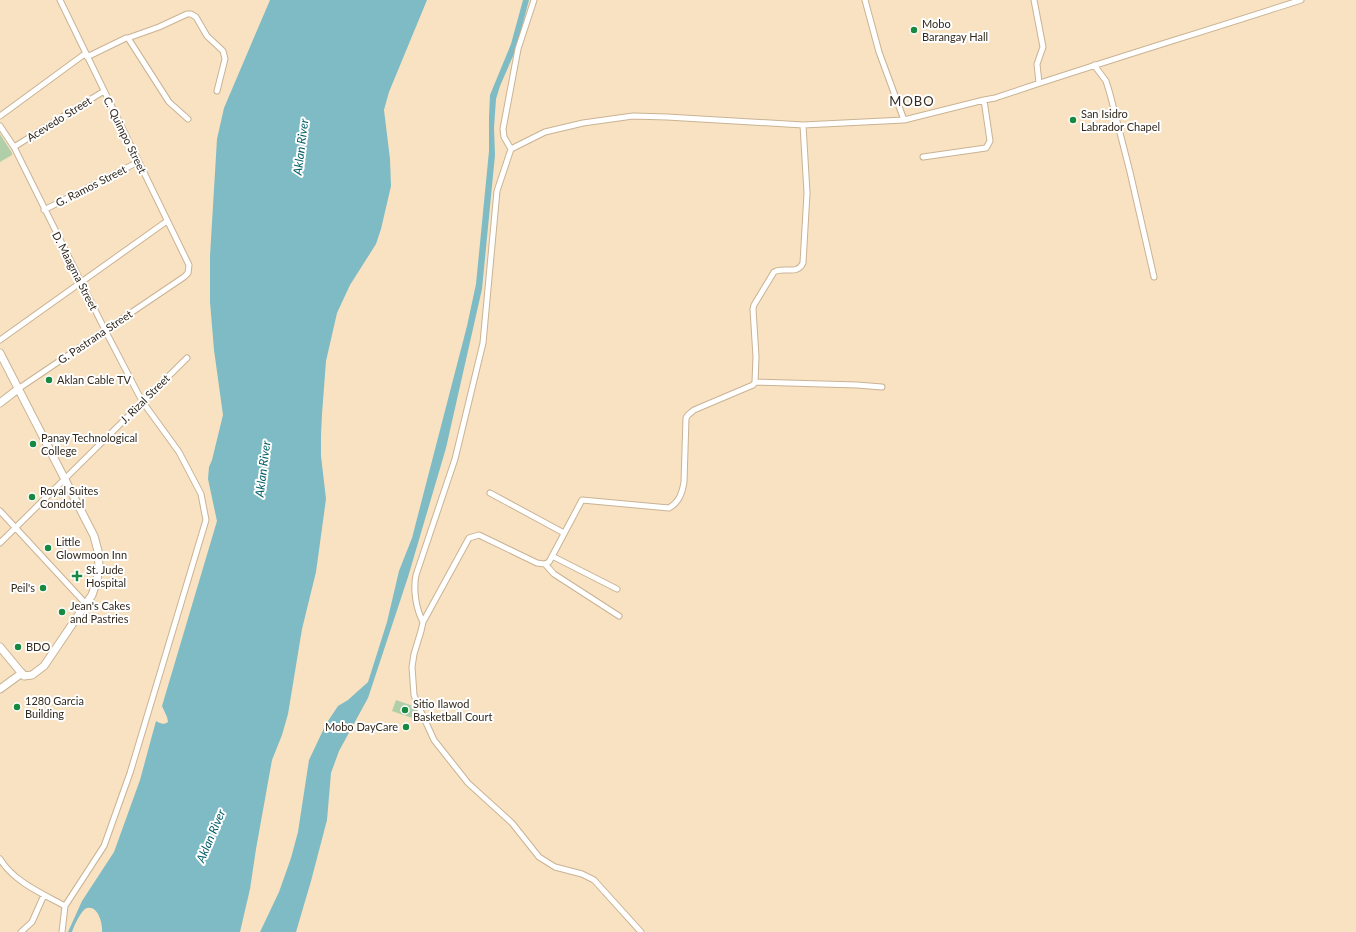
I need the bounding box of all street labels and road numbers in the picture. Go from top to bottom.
street label: Acevedo Street [24,94,93,144]
street label: C. Quimpo Street [101,94,150,175]
street label: G. Ramos Street [53,162,128,209]
street label: D. Maagma Street [50,229,101,312]
street label: G. Pastrana Street [55,307,134,366]
street label: J. Rizal Street [117,371,172,426]

